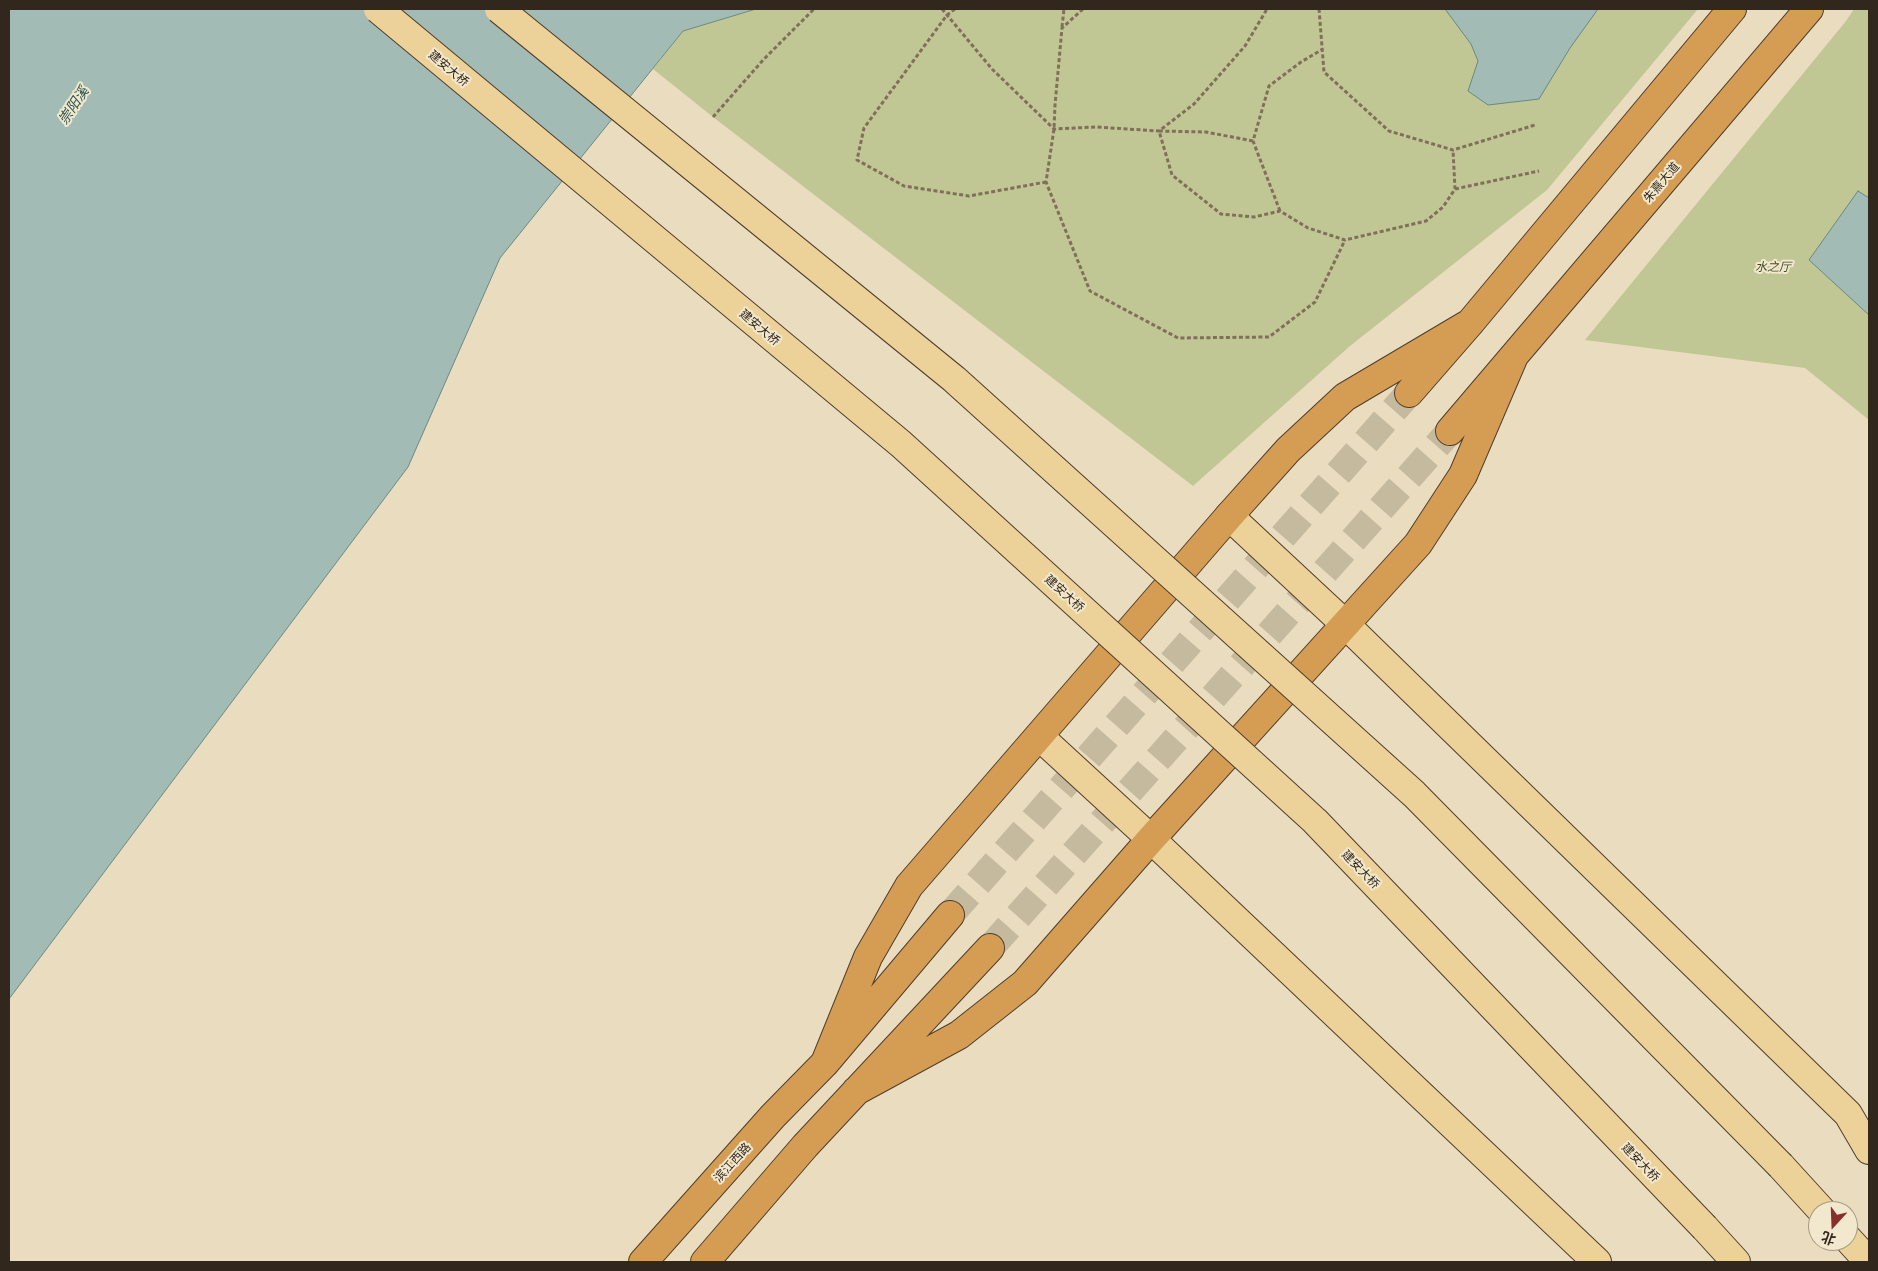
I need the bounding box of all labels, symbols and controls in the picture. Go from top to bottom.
street label: 建安大桥 [426,47,472,89]
water label: 崇阳溪 [54,83,92,127]
street label: 朱熹大道 [1640,159,1682,205]
park label: 水之厅 [1755,259,1791,273]
street label: 建安大桥 [737,306,783,348]
street label: 建安大桥 [1042,572,1088,614]
street label: 建安大桥 [1339,847,1383,891]
street label: 滨江西路 [711,1139,753,1185]
street label: 建安大桥 [1619,1140,1663,1184]
north arrow [1808,1201,1858,1251]
text: 北 [1818,1227,1838,1251]

